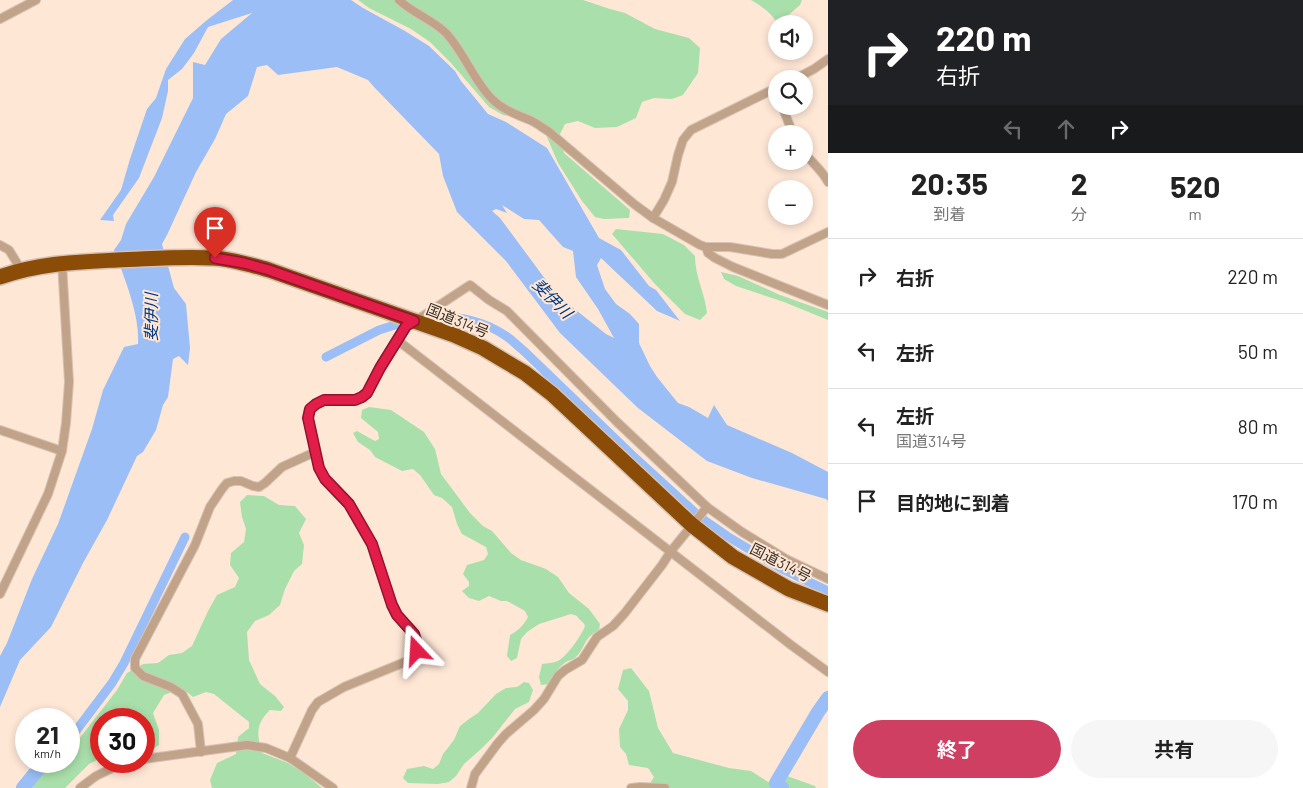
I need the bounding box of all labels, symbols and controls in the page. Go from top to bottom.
map controls [768,15,813,225]
button: sound [768,15,813,60]
text: 220 m [936,16,1031,58]
icon: right [853,20,918,85]
text: 右折 [936,62,980,88]
button: search [768,70,813,115]
icon: left [999,115,1027,143]
icon: ahead [1052,115,1080,143]
icon: right [1105,115,1133,143]
button: + [768,125,813,170]
text: 20:35 [911,165,988,201]
text: 2 [1071,165,1087,201]
text: 520 [1170,168,1220,204]
button: − [768,180,813,225]
text: 到着 [933,204,965,223]
text: 分 [1071,204,1087,223]
text: m [1189,204,1202,223]
pin [194,207,236,258]
icon: arrive [201,214,229,242]
icon: right [853,262,881,290]
text: 220 m [1227,265,1278,288]
text: 右折 [896,266,934,289]
water label: 斐伊川 [529,274,578,323]
water label: 斐伊川 [141,291,160,341]
street label: 国道314号 [424,299,492,341]
icon: left [853,337,881,365]
text: 50 m [1238,340,1278,363]
text: 左折 [896,341,934,364]
text: 左折 [896,404,934,427]
icon: left [853,412,881,440]
text: 80 m [1238,415,1278,438]
text: 国道314号 [896,431,967,450]
icon: arrive [853,487,881,515]
text: 170 m [1232,490,1278,513]
text: 目的地に到着 [896,491,1010,514]
street label: 国道314号 [747,539,815,585]
position arrow [390,624,442,676]
speed limit sign: 30 [90,708,155,773]
text: 21 [36,719,59,749]
button: 終了 [853,720,1061,778]
button: 共有 [1071,720,1278,778]
text: km/h [34,746,61,760]

